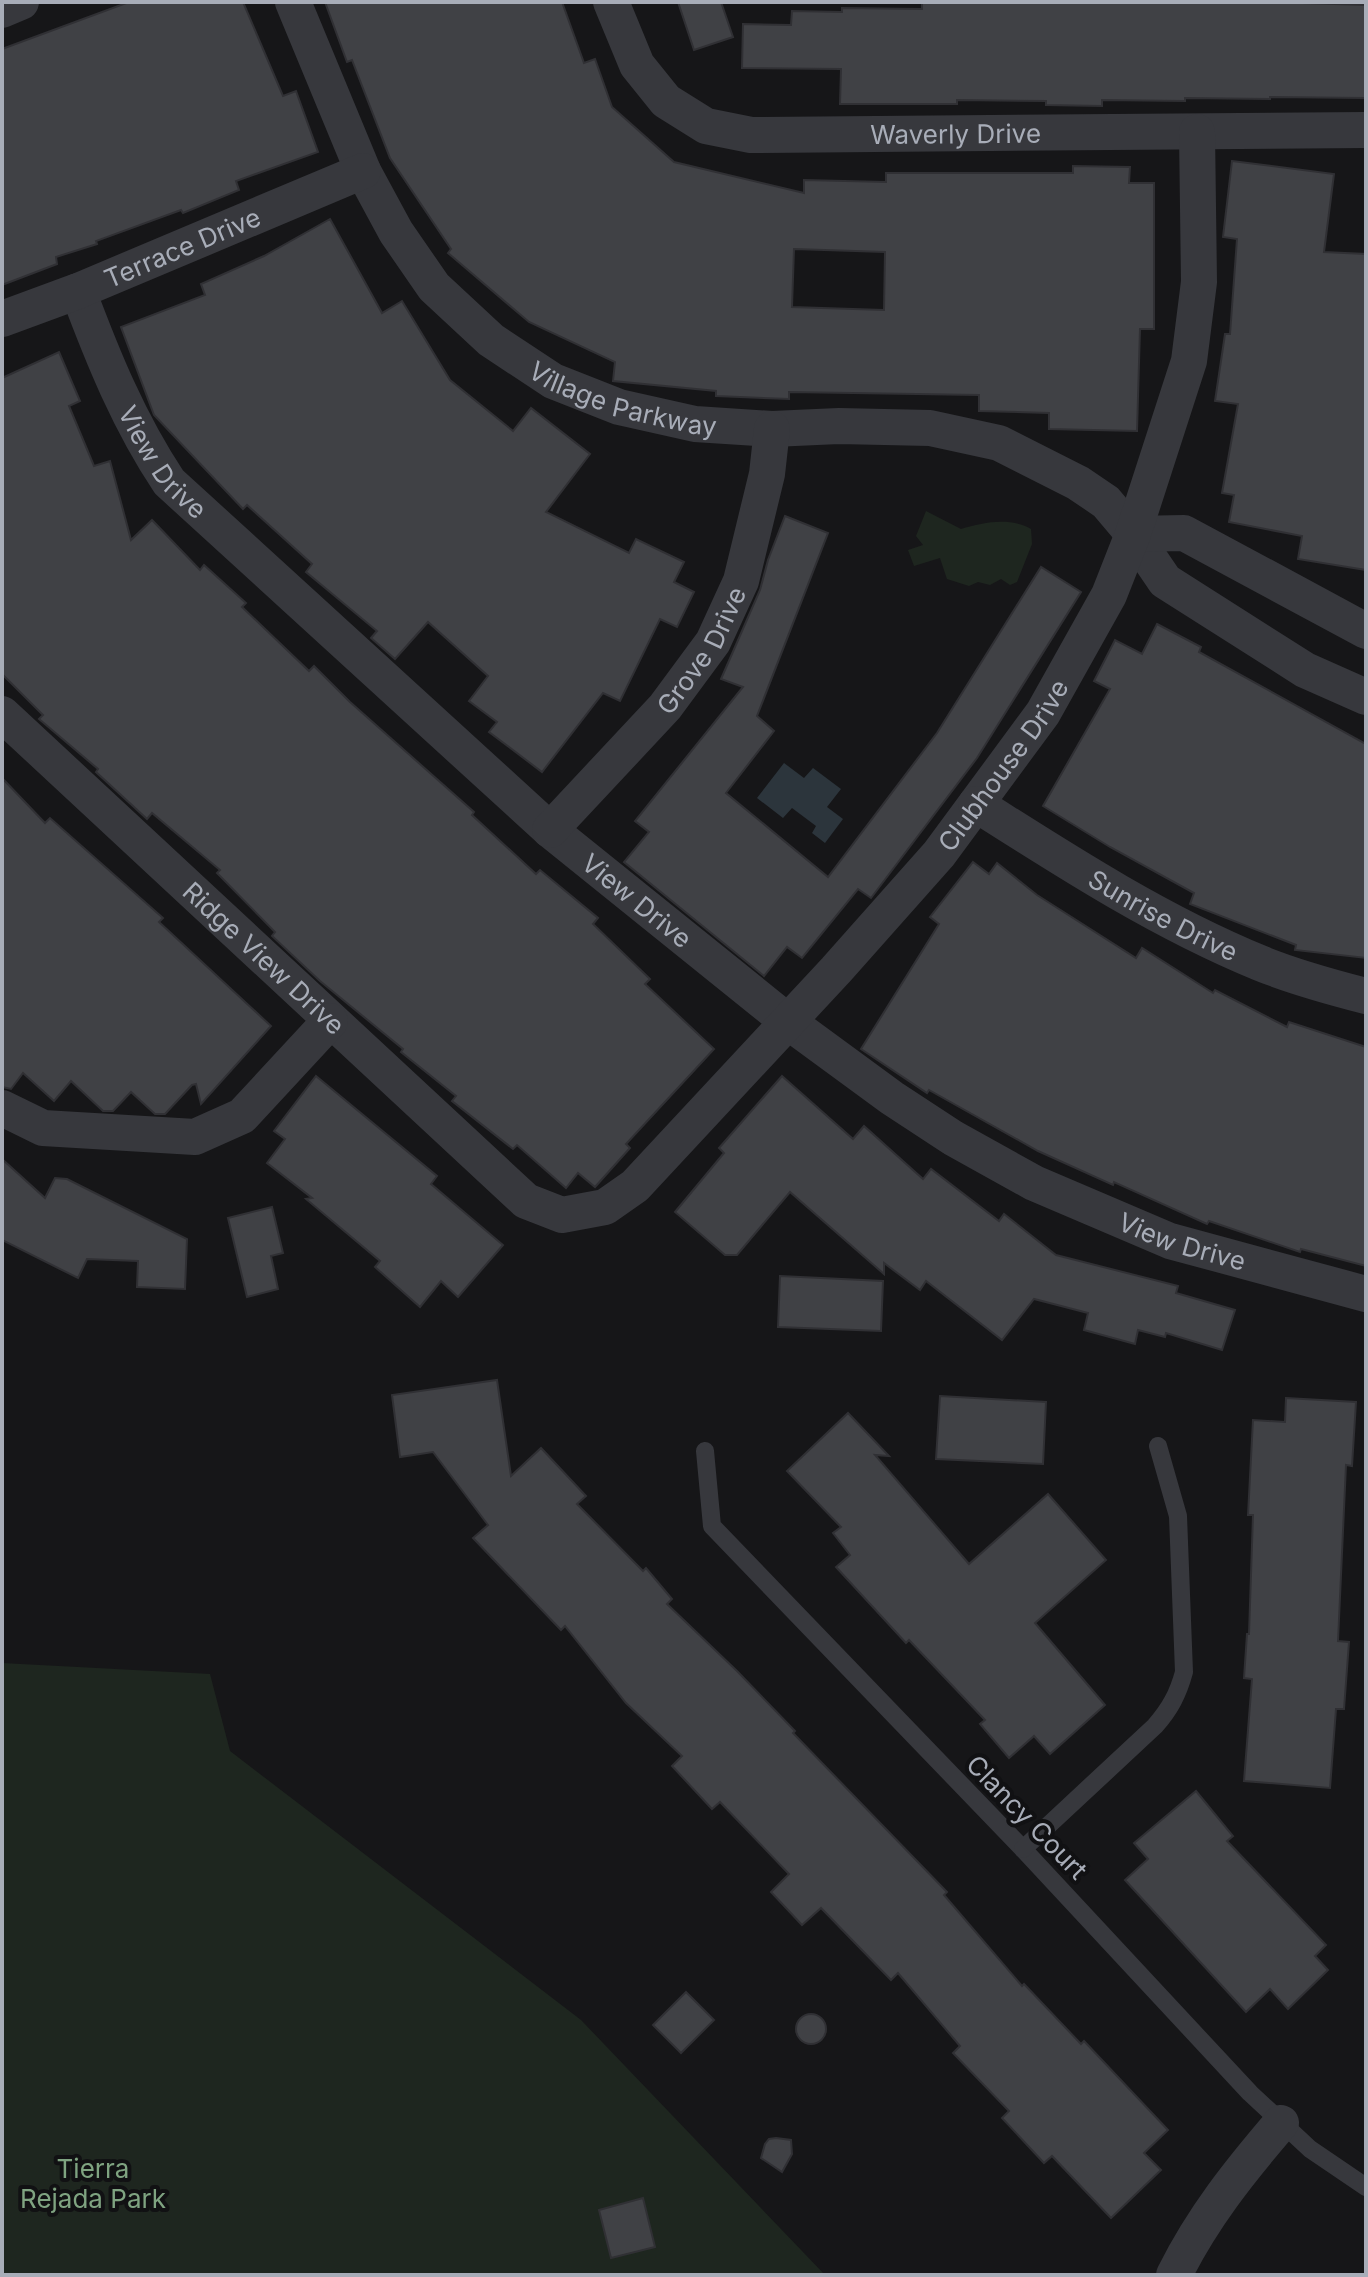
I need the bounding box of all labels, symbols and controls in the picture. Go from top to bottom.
street label: Waverly Drive [870,117,1041,150]
street label: Terrace Drive [99,201,265,294]
street label: Village Parkway [523,354,718,441]
street label: View Drive [113,400,213,524]
street label: Grove Drive [650,582,752,720]
street label: Clubhouse Drive [931,674,1074,857]
street label: View Drive [576,847,698,954]
street label: Sunrise Drive [1083,863,1243,967]
street label: Ridge View Drive [177,875,352,1040]
street label: View Drive [1114,1205,1249,1276]
street label: Clancy Court [960,1749,1094,1885]
park label: Tierra Rejada Park [20,2153,166,2214]

